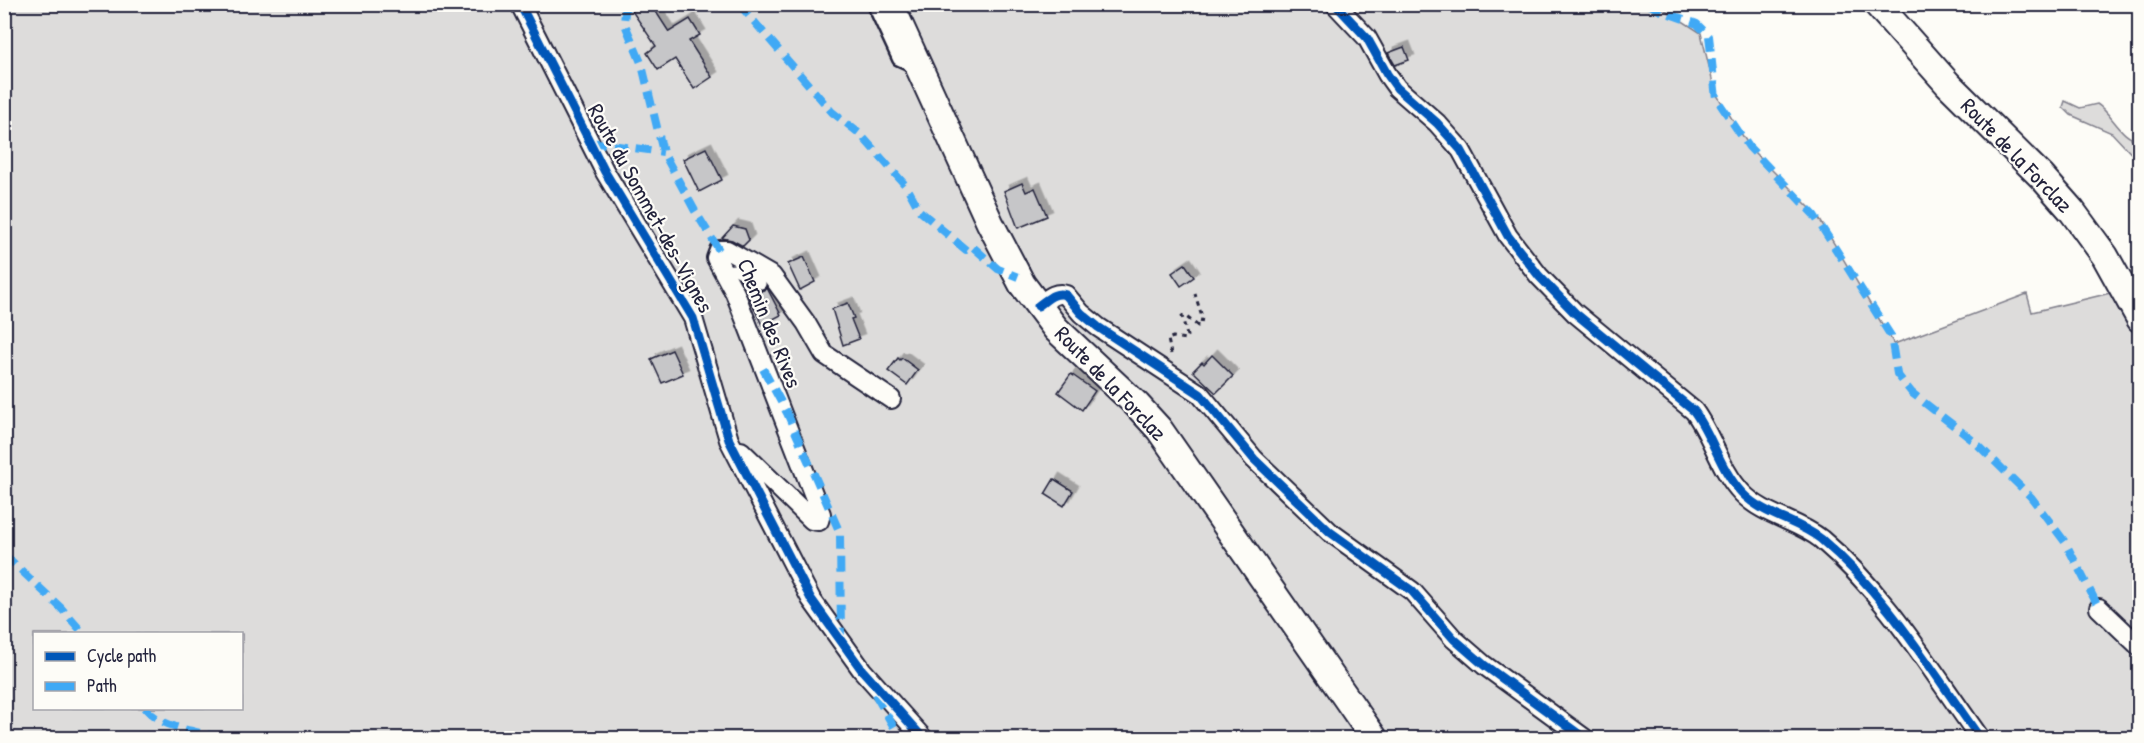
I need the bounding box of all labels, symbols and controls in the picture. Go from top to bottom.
street label: Route de la Forclaz [1954,91,2080,219]
street label: Route du Sommet-des-Vignes [581,98,721,318]
street label: Chemin des Rives [730,254,810,392]
street label: Route de la Forclaz [1048,319,1174,447]
legend [33,632,243,710]
text: Cycle path [87,643,157,668]
text: Path [87,673,117,698]

